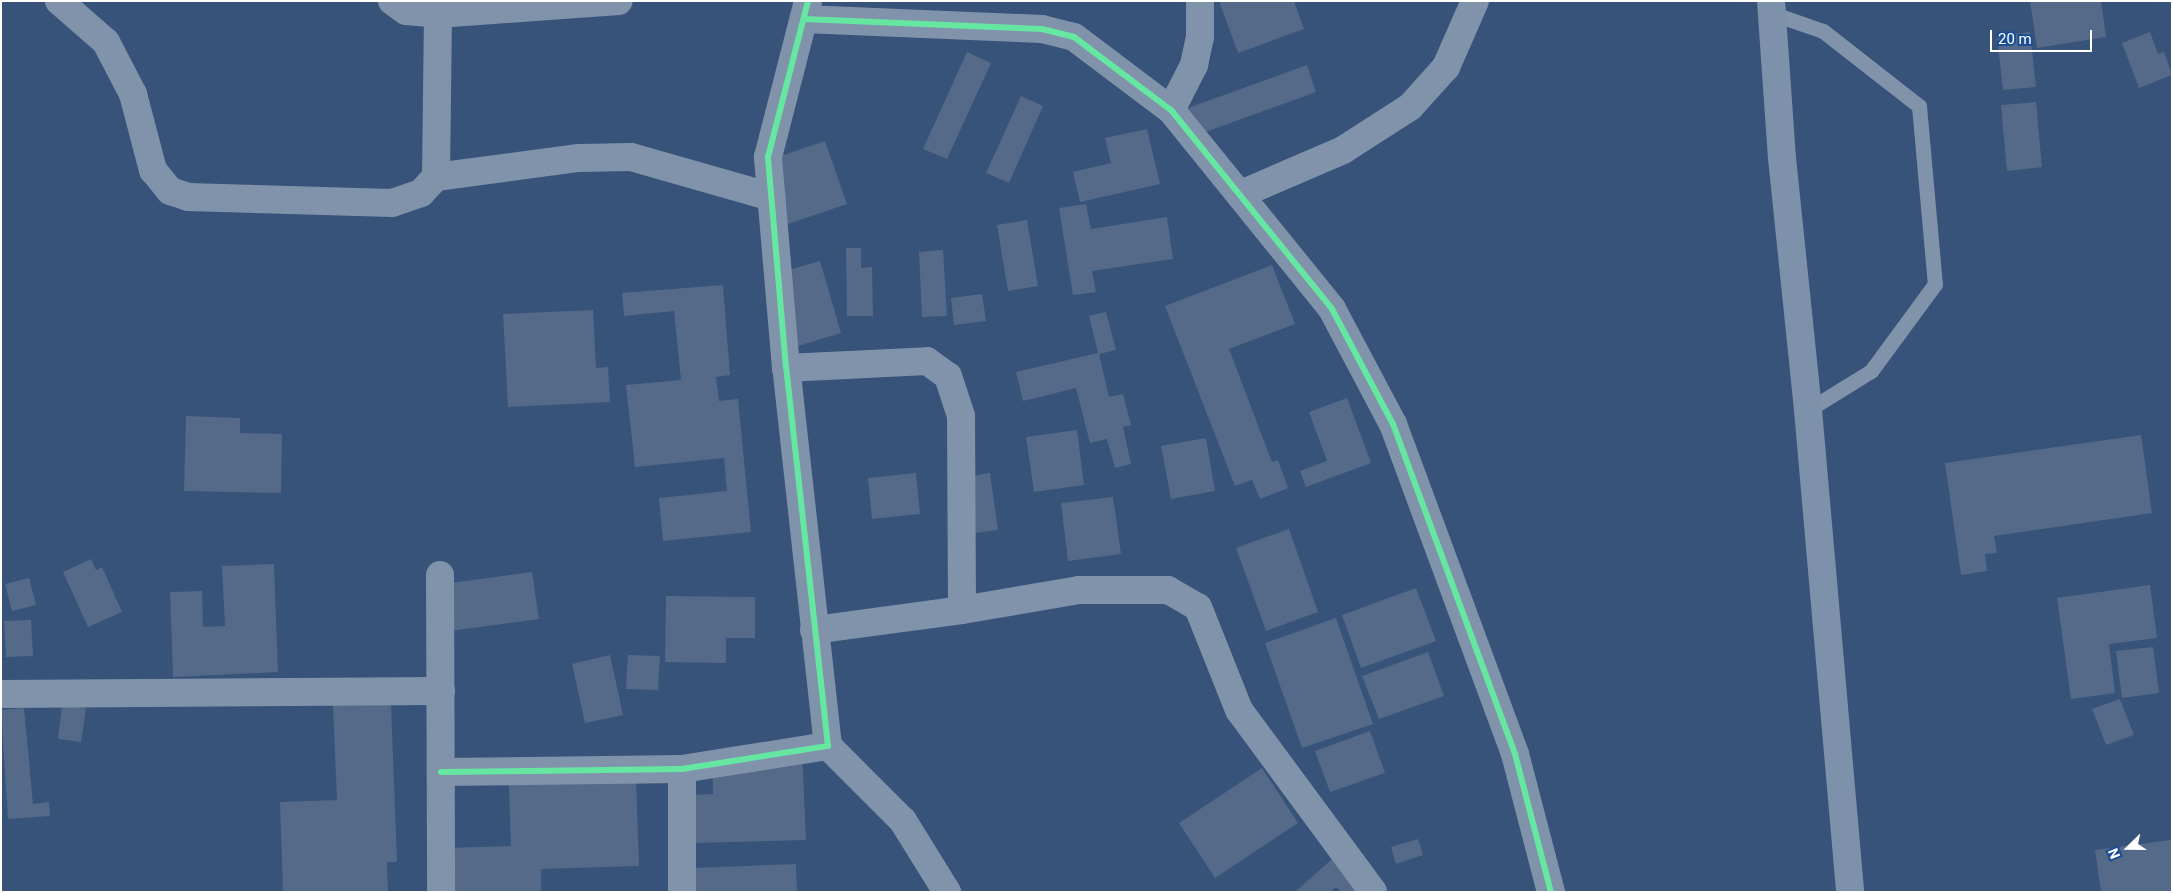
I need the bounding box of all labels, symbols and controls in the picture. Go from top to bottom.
scale bar [1993,20,2096,52]
text: 20 m [1998,30,2032,48]
north arrow [2103,823,2153,873]
text: N [2105,846,2123,861]

